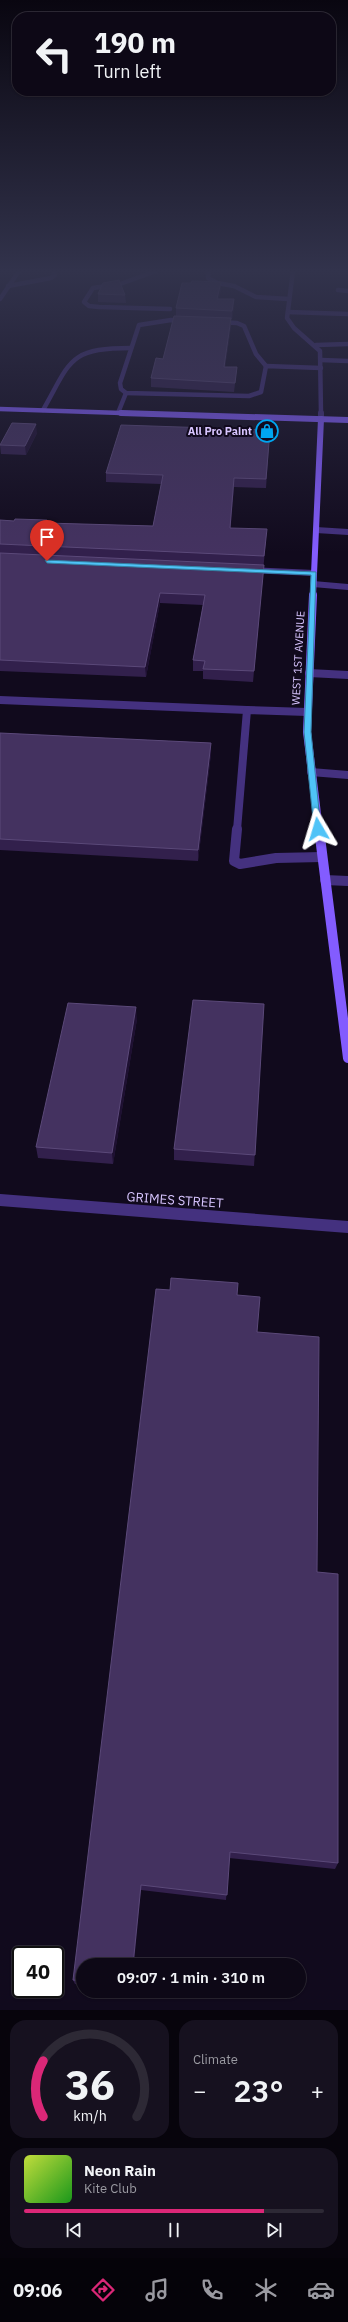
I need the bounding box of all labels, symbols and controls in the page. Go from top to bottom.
text: 190 m [94,24,176,61]
icon: left [28,28,80,80]
text: Turn left [94,60,162,83]
shop icon: All Pro Paint [254,418,280,444]
place label: All Pro Paint [188,424,252,438]
pin [30,520,64,561]
icon: arrive [36,526,58,548]
street label: WEST 1ST AVENUE [289,610,307,706]
position arrow [297,808,339,850]
street label: GRIMES STREET [126,1188,225,1212]
speed limit sign: 40 [12,1946,64,1998]
text: 09:07 · 1 min · 310 m [117,1968,265,1987]
text: Climate [193,2051,238,2068]
text: 36 [65,2057,114,2111]
text: 23° [233,2071,284,2110]
text: − [193,2076,206,2105]
text: + [311,2076,324,2105]
text: km/h [73,2106,106,2125]
text: Neon Rain [84,2161,156,2180]
text: Kite Club [84,2180,137,2197]
icon: previous [63,2219,85,2241]
icon: pause [163,2219,185,2241]
icon: next [263,2219,285,2241]
icon: directions [89,2276,117,2304]
icon: music [143,2276,171,2304]
icon: phone [198,2276,226,2304]
icon: climate [252,2276,280,2304]
icon: car [307,2276,335,2304]
text: 09:06 [13,2279,62,2302]

